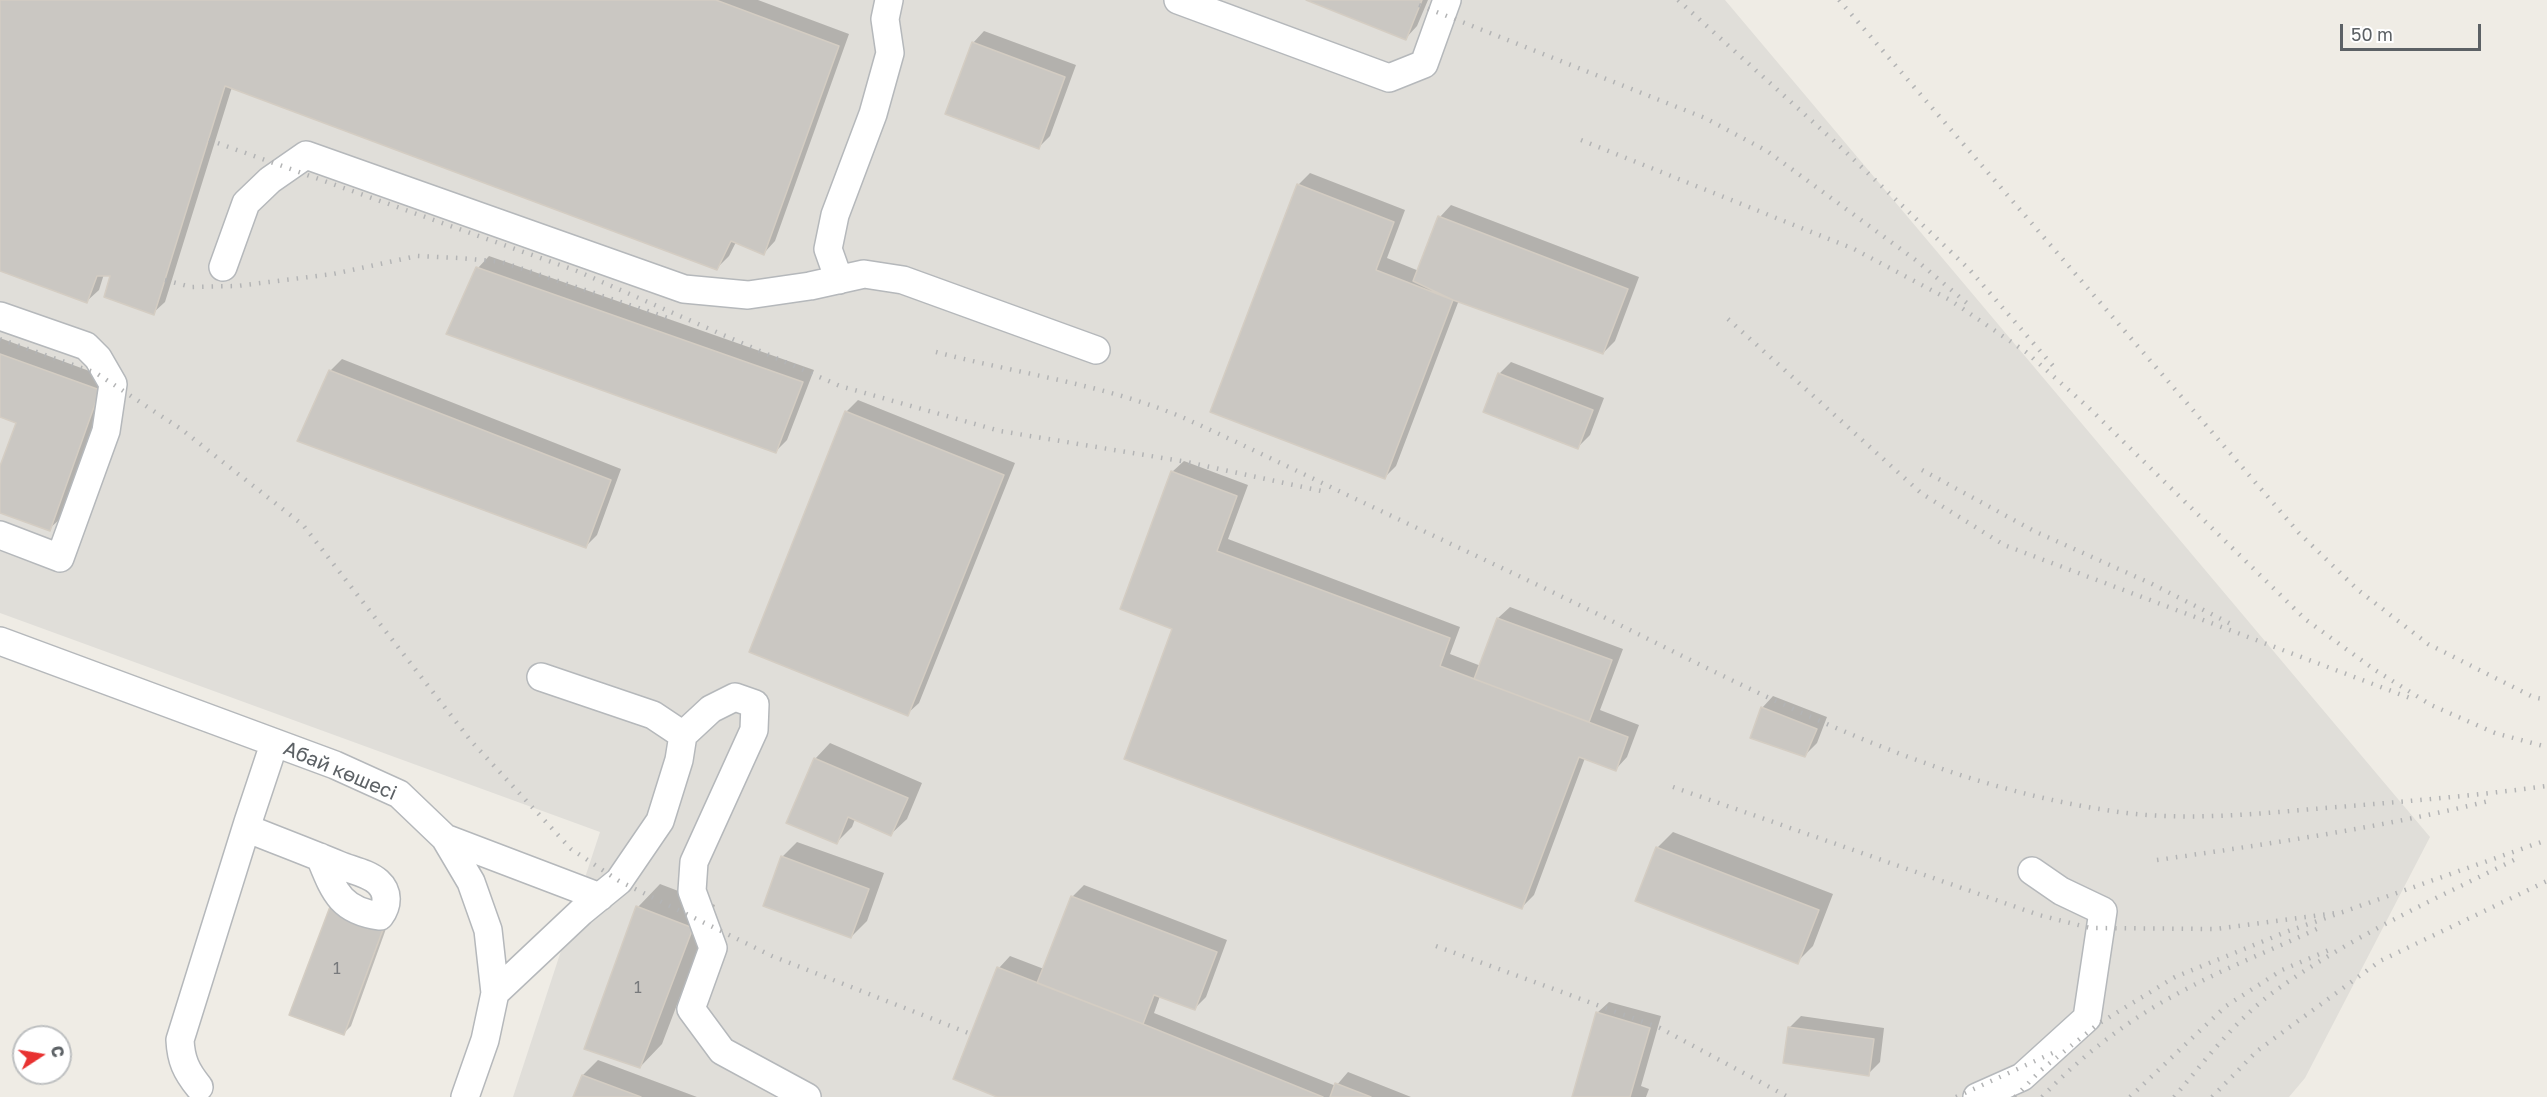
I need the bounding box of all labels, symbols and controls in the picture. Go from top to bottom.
scale bar [2343,12,2484,50]
text: 50 m [2351,23,2393,45]
street label: Абай көшесі [280,736,400,806]
house number: 1 [333,959,341,979]
house number: 1 [634,978,642,998]
north arrow [12,1025,72,1085]
text: С [47,1044,69,1059]

